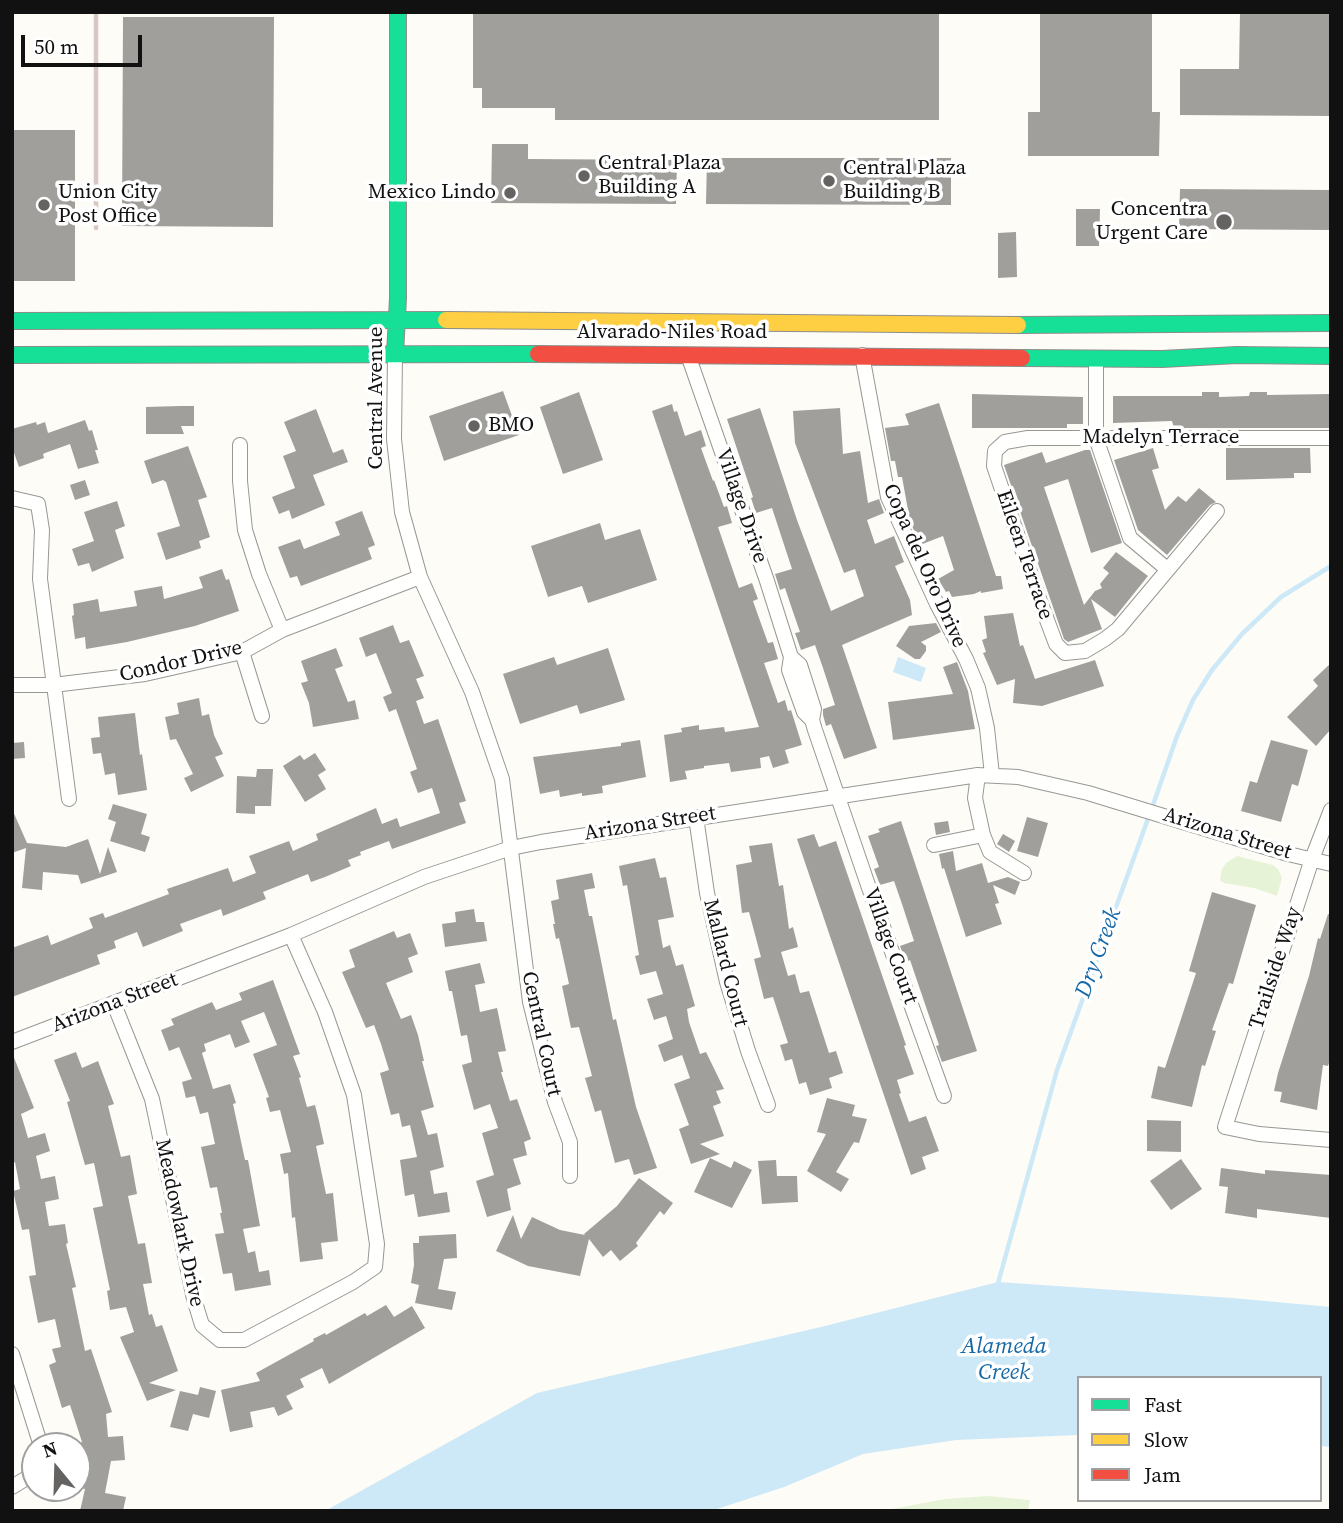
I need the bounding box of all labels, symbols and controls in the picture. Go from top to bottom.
scale bar [24,21,145,65]
text: 50 m [34,32,79,61]
place label: Central Plaza Building A [598,151,721,201]
place label: Central Plaza Building B [843,156,966,206]
marker: Central Plaza Building A [576,168,592,184]
marker: Central Plaza Building B [821,173,837,189]
place label: Union City Post Office [58,180,158,230]
place label: Mexico Lindo [368,180,496,206]
marker: Mexico Lindo [502,185,518,201]
marker: Union City Post Office [36,197,52,213]
place label: Concentra Urgent Care [1096,197,1208,247]
marker: Concentra Urgent Care [1214,212,1234,232]
street label: Alvarado-Niles Road [577,320,767,346]
street label: Central Avenue [364,327,390,469]
place label: BMO [488,413,534,439]
marker: BMO [466,418,482,434]
street label: Madelyn Terrace [1082,425,1240,451]
street label: Village Drive [710,445,772,567]
street label: Copa del Oro Drive [877,480,971,652]
street label: Eileen Terrace [990,487,1058,623]
street label: Condor Drive [117,636,245,688]
street label: Arizona Street [582,801,718,847]
street label: Arizona Street [1160,803,1294,865]
street label: Village Court [857,884,923,1008]
street label: Mallard Court [697,897,753,1029]
water label: Dry Creek [1070,904,1128,1002]
street label: Trailside Way [1244,904,1308,1032]
street label: Arizona Street [49,967,181,1039]
street label: Central Court [515,969,567,1099]
street label: Meadowlark Drive [149,1137,209,1309]
water label: Alameda Creek [961,1333,1047,1387]
legend [1077,1376,1322,1502]
text: Fast [1144,1390,1182,1419]
text: Slow [1144,1425,1188,1454]
north arrow [21,1432,91,1502]
text: N [39,1434,61,1464]
text: Jam [1144,1460,1181,1489]

